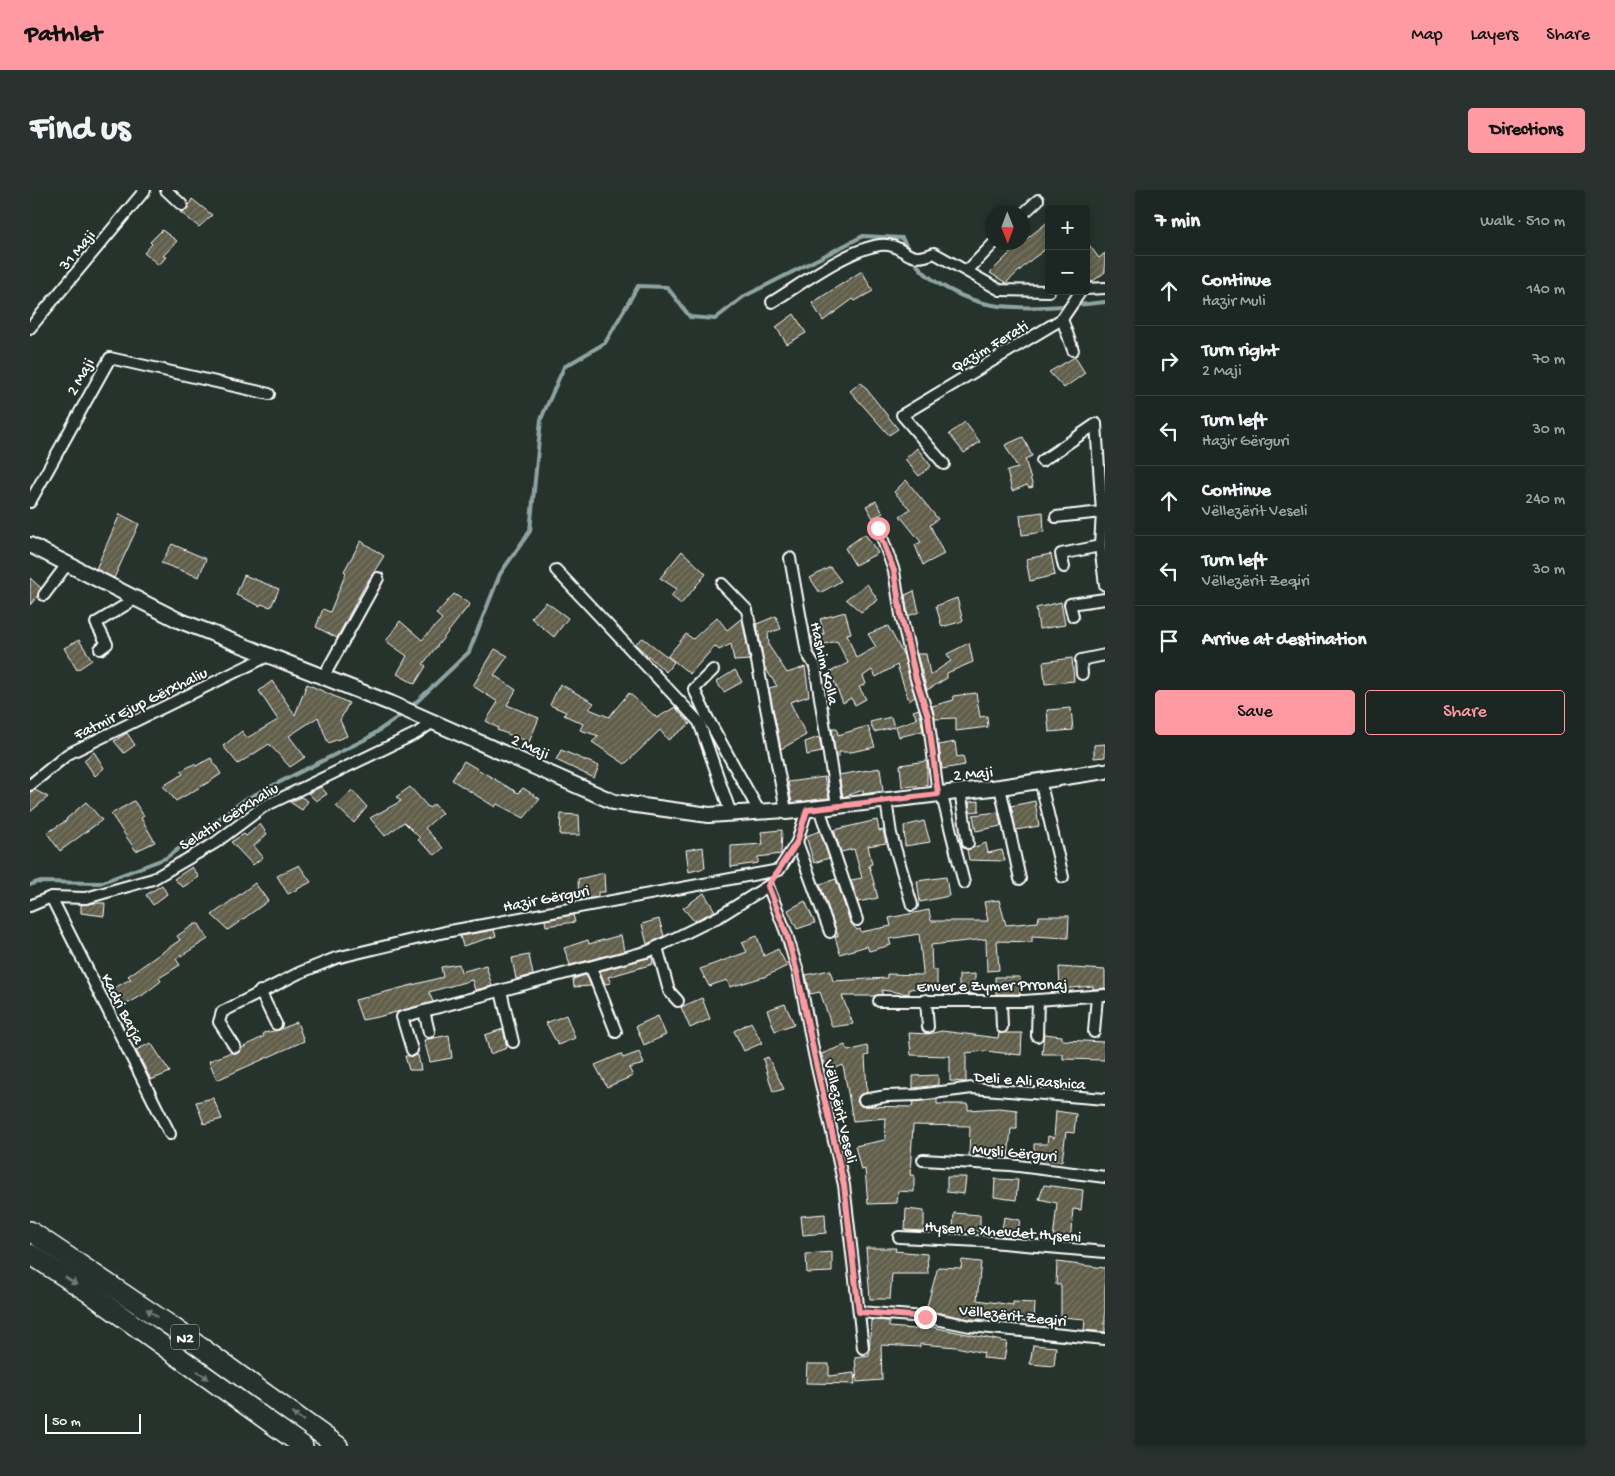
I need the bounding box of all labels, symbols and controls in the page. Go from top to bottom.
text: Pathlet [25,21,102,50]
text: Map [1411,25,1443,46]
text: Layers [1471,25,1518,46]
text: Share [1546,25,1590,46]
button: Directions [1468,108,1585,153]
text: Find us [30,110,130,151]
north arrow [985,205,1030,250]
map controls [1045,205,1090,295]
button: + [1045,205,1090,250]
text: 7 min [1155,210,1200,235]
text: Walk · 510 m [1480,213,1565,232]
street label: 31 Maji [56,227,101,276]
button: − [1045,250,1090,295]
text: Continue [1202,270,1271,293]
icon: ahead [1155,277,1183,305]
text: 140 m [1527,281,1565,300]
text: Hazir Muli [1202,293,1266,312]
street label: Qazim Ferati [949,318,1033,378]
text: Turn right [1202,340,1278,363]
icon: right [1155,347,1183,375]
text: 70 m [1532,351,1565,370]
street label: 2 Maji [64,356,100,400]
text: 2 Maji [1202,363,1242,382]
text: Turn left [1202,410,1266,433]
icon: left [1155,417,1183,445]
text: 30 m [1532,421,1565,440]
text: Hazir Gërguri [1202,433,1290,452]
text: Continue [1202,480,1271,503]
icon: ahead [1155,487,1183,515]
text: 240 m [1525,491,1565,510]
text: Vëllezërit Veseli [1202,503,1308,522]
route start [867,517,890,540]
text: Turn left [1202,550,1266,573]
icon: left [1155,557,1183,585]
text: 30 m [1532,561,1565,580]
text: Vëllezërit Zeqiri [1202,573,1310,592]
street label: Hashim Kolla [804,621,842,708]
icon: arrive [1155,627,1183,655]
text: Arrive at destination [1202,629,1366,652]
street label: Fatmir Ejup Gërxhaliu [71,664,212,746]
button: Save [1155,690,1355,735]
button: Share [1365,690,1565,735]
street label: 2 Maji [508,731,552,765]
street label: 2 Maji [953,764,994,787]
street label: Selatin Gërxhaliu [177,779,284,856]
street label: Hazir Gërguri [502,883,592,918]
street label: Kadri Barja [95,971,147,1049]
street label: Enver e Zymer Prronaj [916,977,1068,998]
street label: Vëllezërit Veseli [817,1057,860,1165]
street label: Deli e Ali Rashica [973,1069,1087,1096]
street label: Musli Gërguri [972,1141,1058,1168]
street label: Hysen e Xhevdet Hyseni [924,1219,1082,1248]
one-way arrow [64,1276,77,1286]
street label: Vëllezërit Zeqiri [957,1302,1067,1333]
route end [914,1306,937,1329]
one-way arrow [145,1308,159,1318]
road number: N2 [171,1324,199,1350]
one-way arrow [196,1370,210,1380]
scale bar [45,1411,141,1434]
one-way arrow [292,1412,305,1422]
text: 50 m [52,1414,81,1431]

